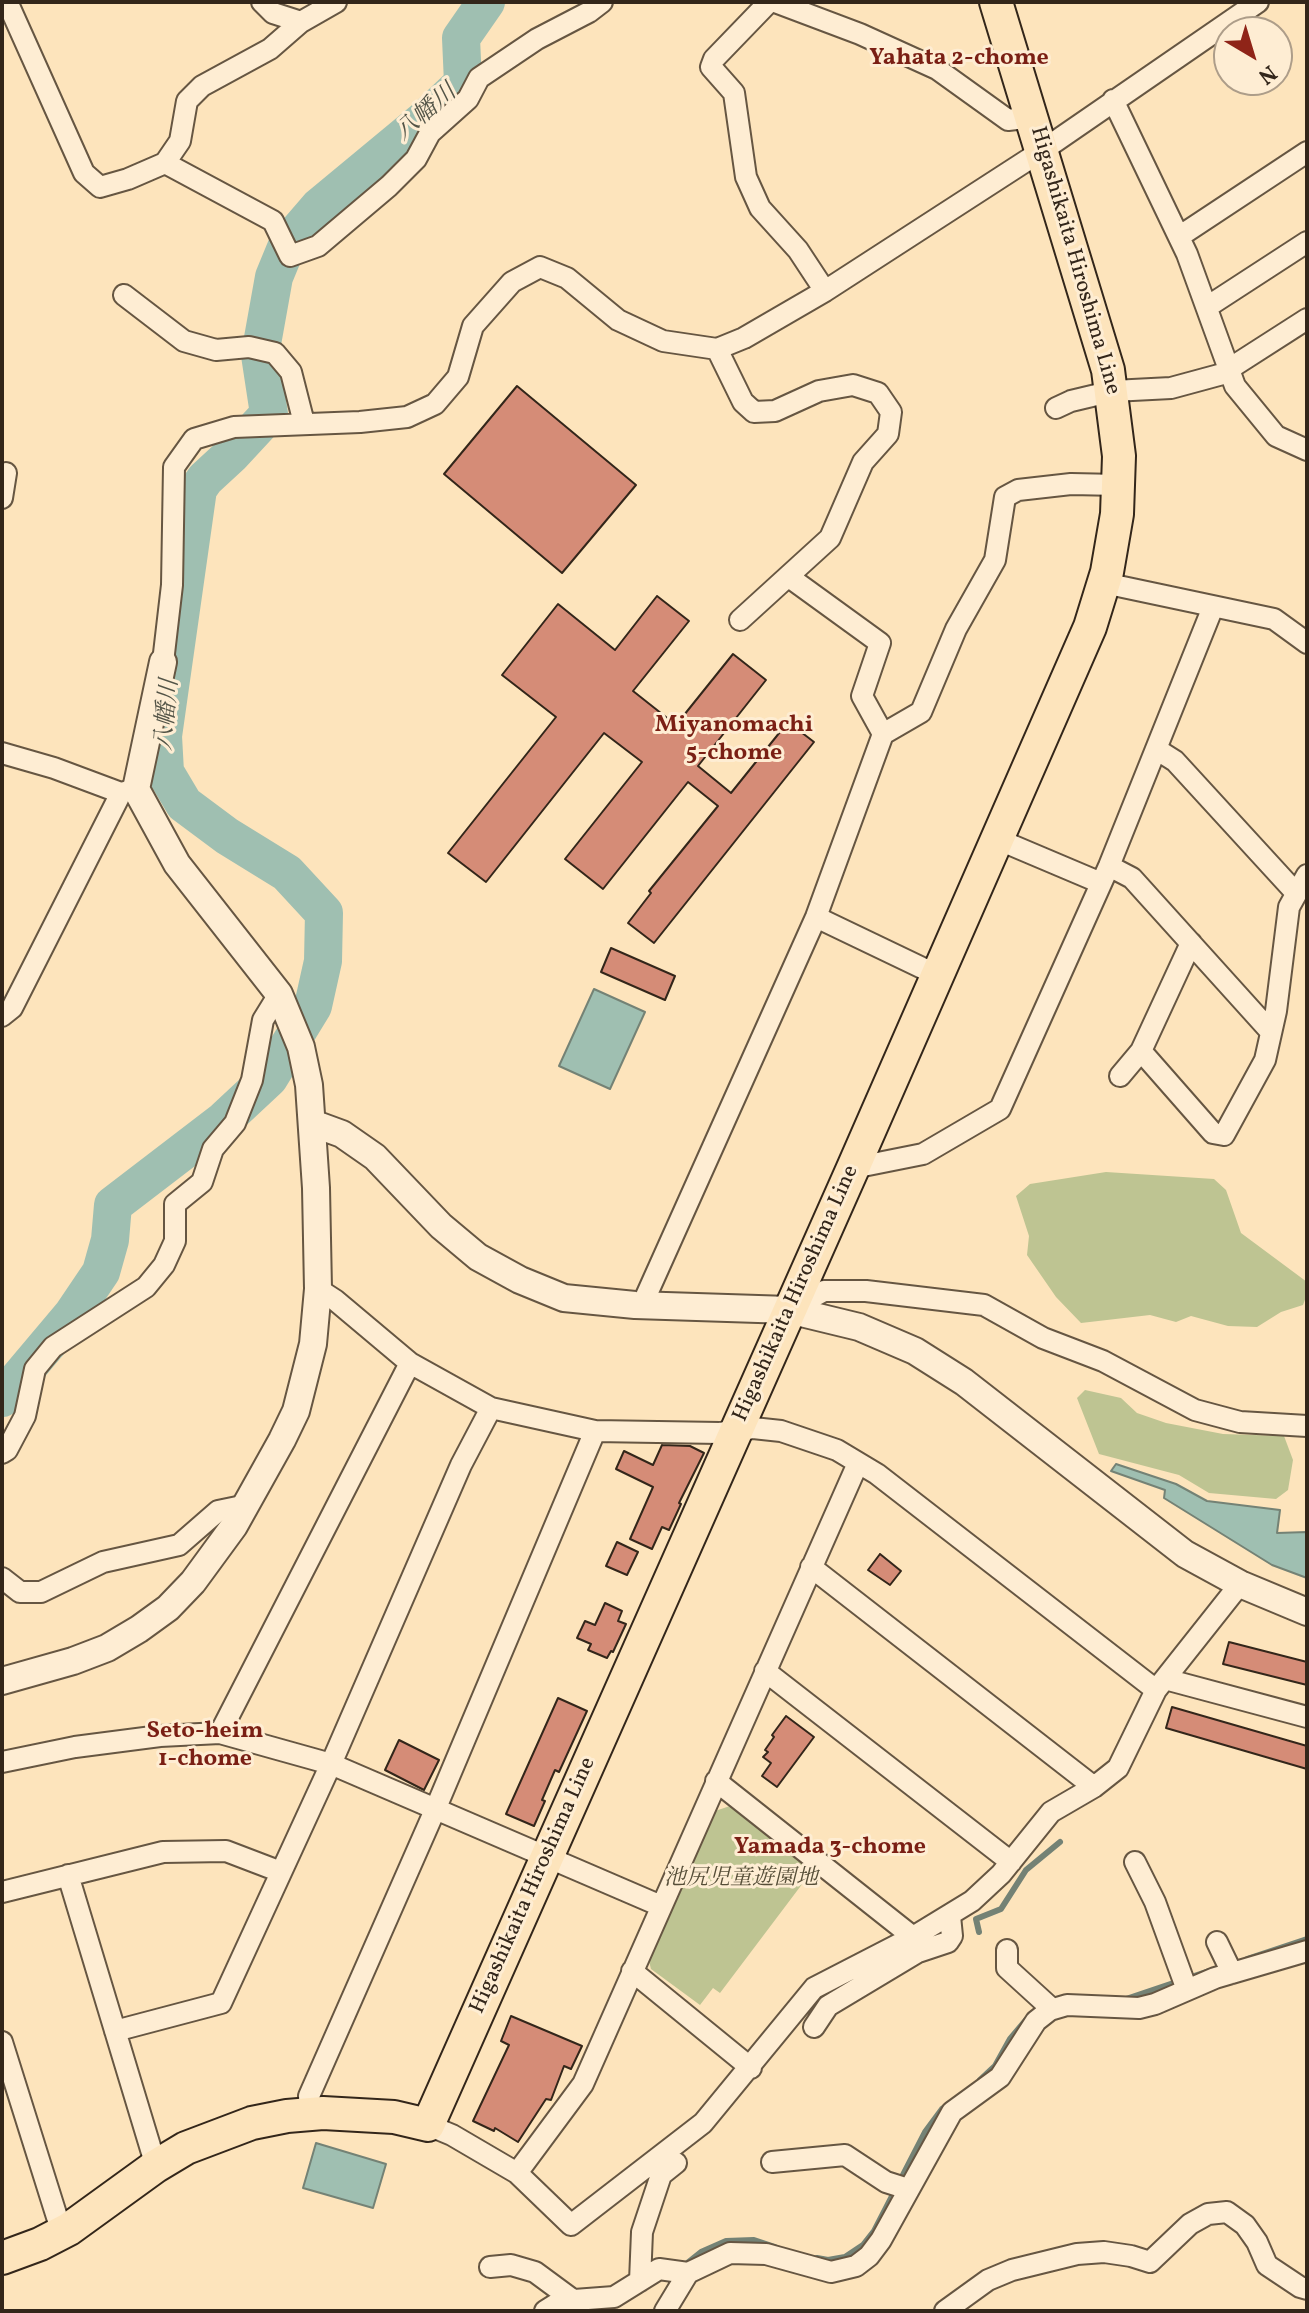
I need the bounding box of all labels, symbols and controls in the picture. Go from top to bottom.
north arrow [1213,16,1293,96]
district label: Yahata 2-chome [869,46,1049,74]
text: N [1251,57,1283,91]
water label: 八幡川 [390,80,464,148]
street label: Higashikaita Hiroshima Line [1023,124,1125,398]
water label: 八幡川 [152,678,186,752]
district label: Miyanomachi 5-chome [655,713,813,769]
street label: Higashikaita Hiroshima Line [728,1162,866,1426]
district label: Seto-heim 1-chome [147,1719,263,1775]
street label: Higashikaita Hiroshima Line [465,1754,603,2018]
district label: Yamada 3-chome [734,1835,926,1863]
park label: 池尻児童遊園地 [664,1867,818,1893]

